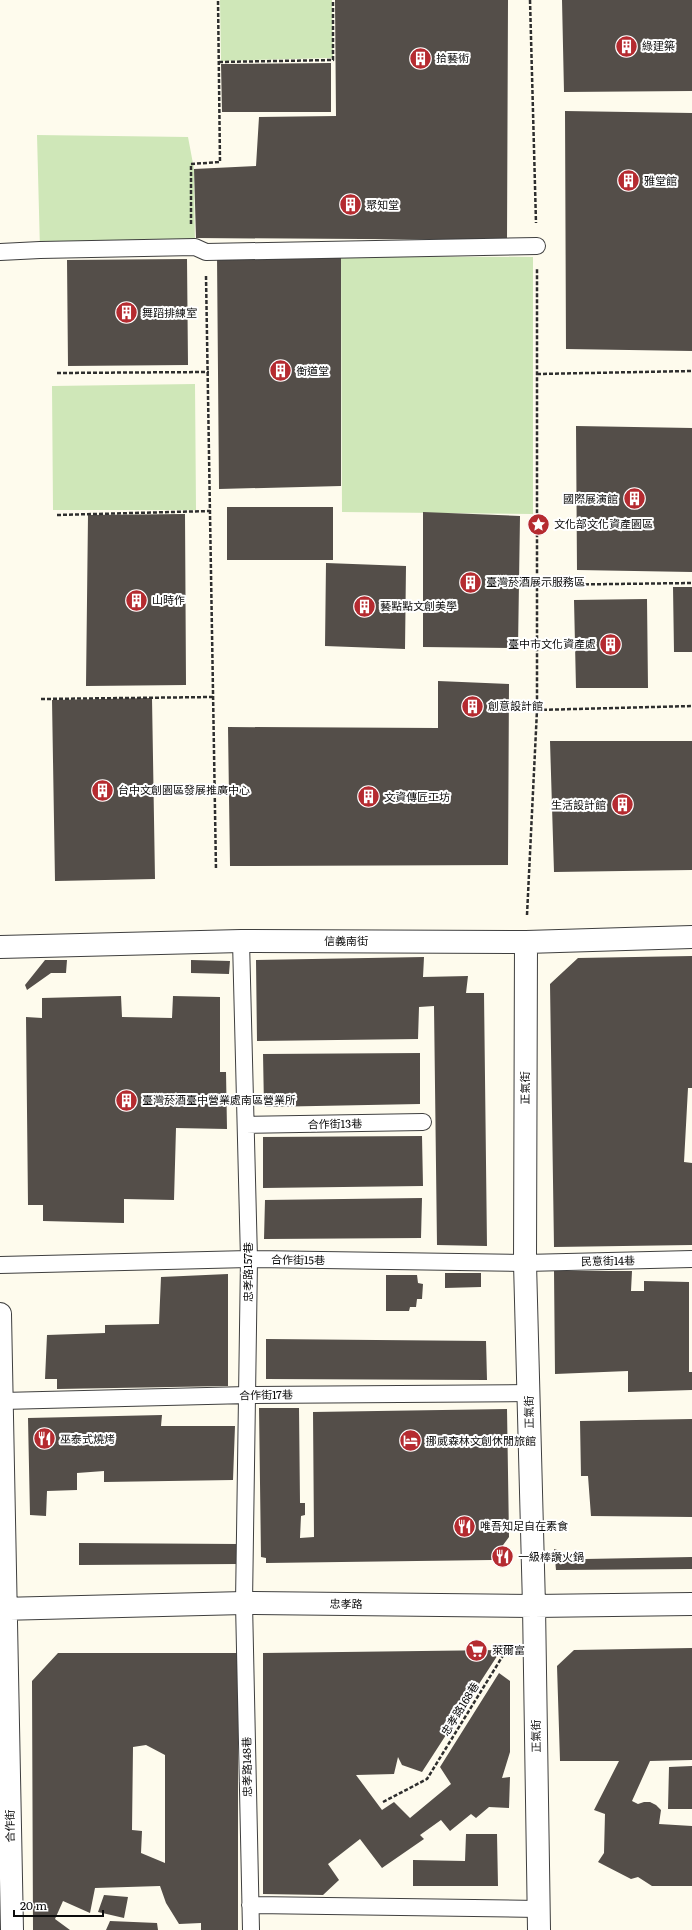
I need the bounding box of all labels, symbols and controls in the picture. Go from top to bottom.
building icon: 綠建築 [614,33,640,59]
place label: 綠建築 [642,37,675,53]
building icon: 拾藝術 [408,45,434,71]
place label: 拾藝術 [436,49,469,65]
building icon: 雅堂館 [616,168,642,194]
place label: 雅堂館 [644,172,677,188]
building icon: 聚知堂 [338,192,364,218]
place label: 聚知堂 [366,196,399,212]
building icon: 舞蹈排練室 [114,300,140,326]
place label: 舞蹈排練室 [142,304,197,320]
building icon: 衡道堂 [267,358,293,384]
place label: 衡道堂 [296,362,329,378]
building icon: 國際展演館 [621,486,647,512]
place label: 國際展演館 [563,490,618,506]
place icon: 文化部文化資產園區 [525,511,551,537]
place label: 文化部文化資產園區 [554,515,653,531]
building icon: 臺灣菸酒展示服務區 [458,569,484,595]
place label: 臺灣菸酒展示服務區 [486,573,585,589]
building icon: 山時作 [123,587,149,613]
place label: 山時作 [152,591,185,607]
building icon: 藝點點文創美學 [352,593,378,619]
place label: 藝點點文創美學 [380,597,457,613]
building icon: 臺中市文化資產處 [598,631,624,657]
place label: 臺中市文化資產處 [508,635,596,651]
building icon: 創意設計館 [460,693,486,719]
place label: 創意設計館 [488,697,543,713]
building icon: 台中文創園區發展推廣中心 [90,777,116,803]
place label: 台中文創園區發展推廣中心 [118,781,250,797]
building icon: 文資傳匠工坊 [355,784,381,810]
place label: 文資傳匠工坊 [384,788,450,804]
building icon: 生活設計館 [609,792,635,818]
place label: 生活設計館 [551,796,606,812]
street label: 信義南街 [324,932,368,948]
street label: 正氣街 [516,1072,532,1105]
building icon: 臺灣菸酒臺中營業處南區營業所 [114,1087,140,1113]
place label: 臺灣菸酒臺中營業處南區營業所 [142,1091,296,1107]
street label: 合作街13巷 [308,1115,362,1131]
street label: 忠孝路157巷 [239,1242,255,1302]
street label: 合作街15巷 [271,1251,325,1267]
street label: 民意街14巷 [581,1252,635,1268]
street label: 合作街17巷 [239,1386,293,1402]
street label: 正氣街 [520,1395,536,1429]
restaurant icon: 巫泰式燒烤 [32,1426,58,1452]
hotel icon: 挪威森林文創休閒旅館 [397,1428,423,1454]
place label: 巫泰式燒烤 [60,1430,115,1446]
place label: 挪威森林文創休閒旅館 [426,1432,536,1448]
restaurant icon: 唯吾知足自在素食 [451,1513,477,1539]
place label: 唯吾知足自在素食 [480,1517,568,1533]
restaurant icon: 一級棒讚火鍋 [490,1544,516,1570]
place label: 一級棒讚火鍋 [518,1548,584,1564]
street label: 忠孝路 [329,1595,363,1611]
supermarket icon: 萊爾富 [463,1637,489,1663]
place label: 萊爾富 [492,1641,525,1657]
street label: 忠孝路168巷 [436,1679,482,1738]
street label: 正氣街 [527,1719,543,1753]
street label: 忠孝路148巷 [237,1737,255,1797]
street label: 合作街 [1,1809,17,1843]
scale bar [14,1892,103,1918]
text: 20 m [20,1896,47,1914]

